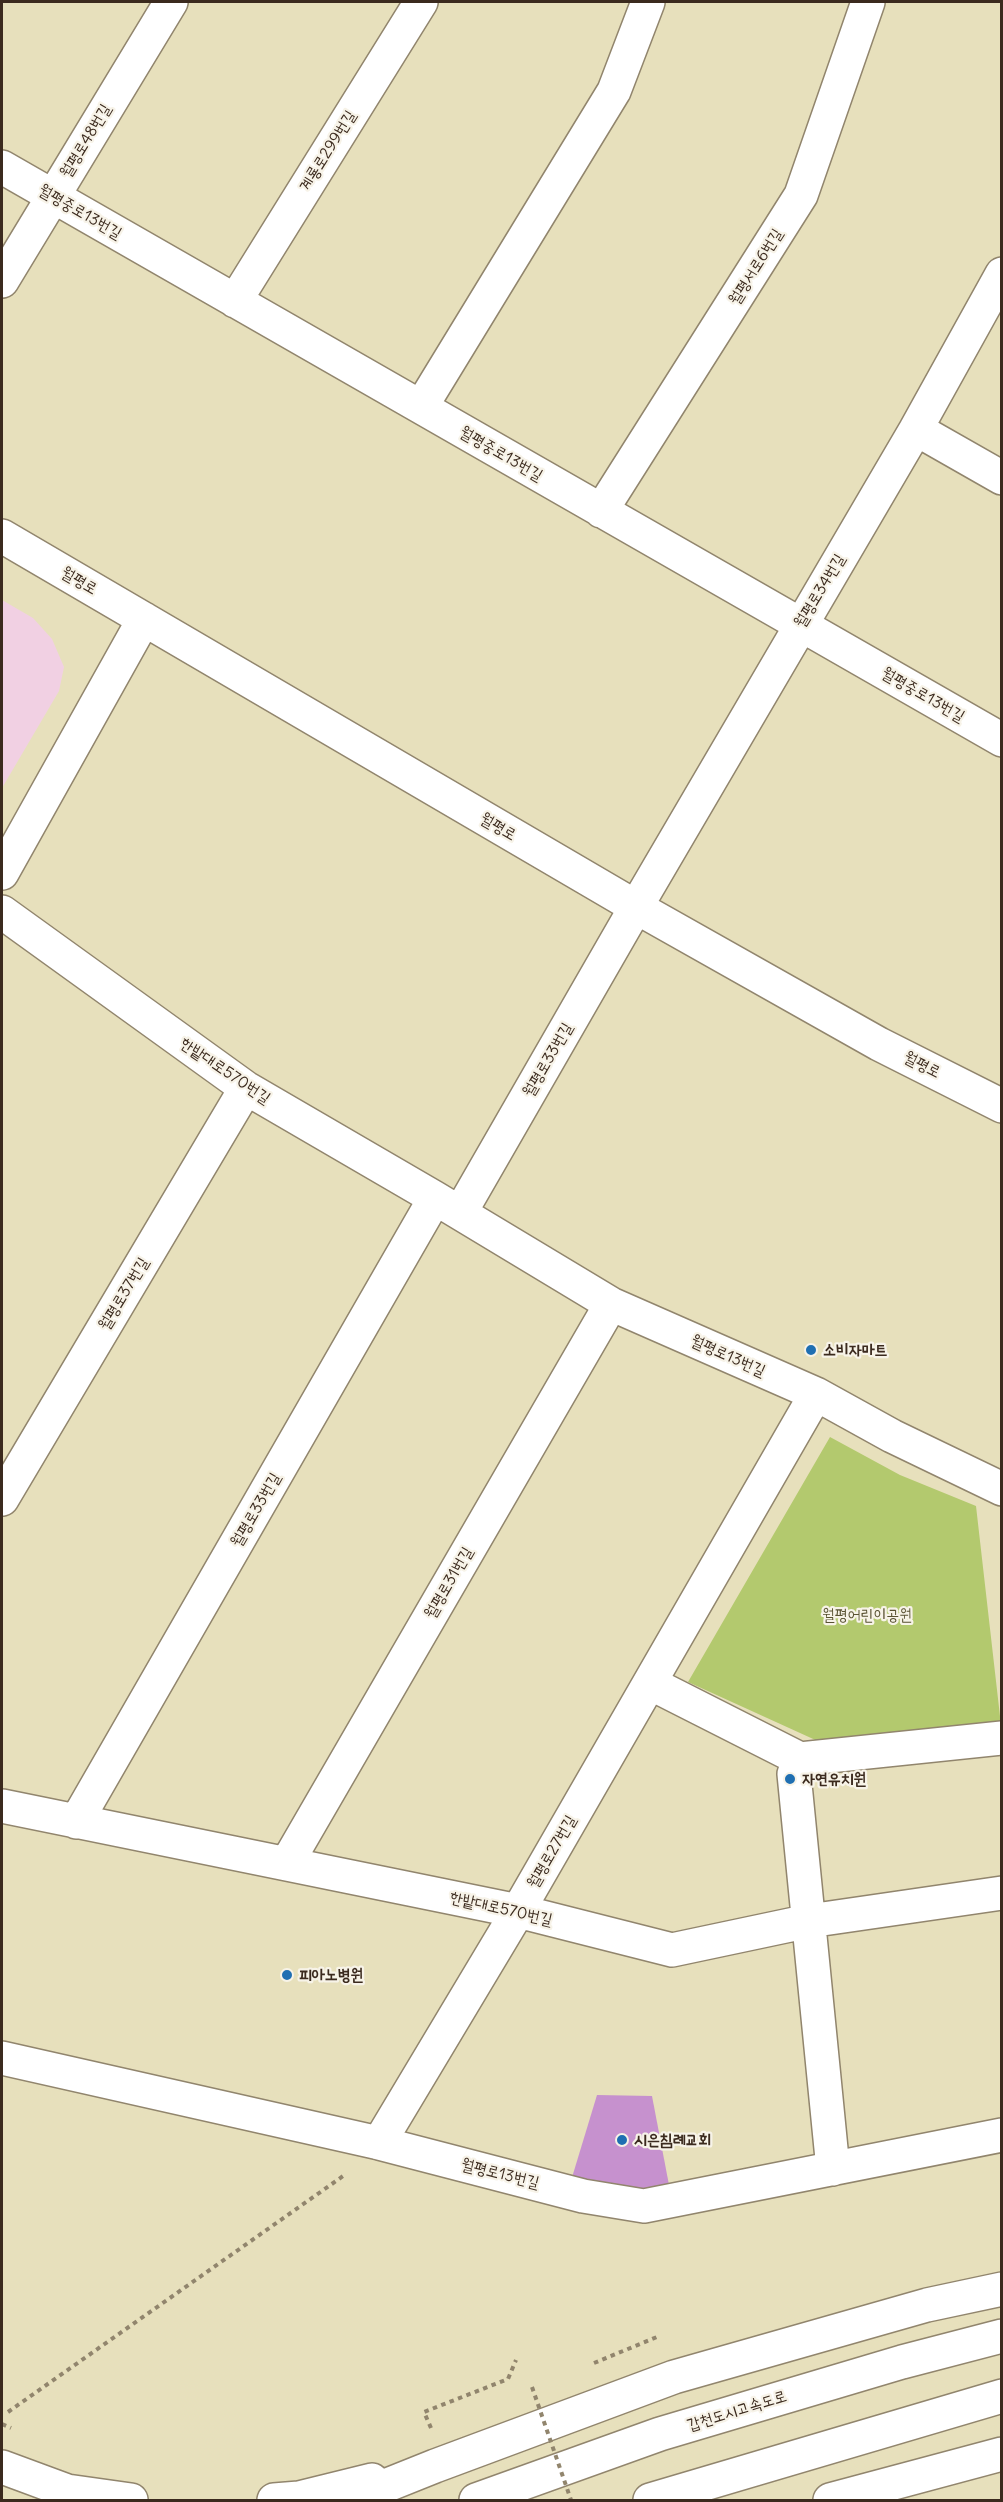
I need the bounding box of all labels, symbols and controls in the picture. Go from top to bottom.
street label: 월평로48번길 [56,101,116,181]
street label: 계룡로299번길 [296,107,360,195]
street label: 월평중로13번길 [35,181,125,243]
street label: 월평서로6번길 [725,225,787,309]
street label: 월평중로13번길 [456,423,546,485]
street label: 월평로34번길 [790,551,850,631]
street label: 월평로 [57,563,101,599]
street label: 월평중로13번길 [878,664,968,726]
street label: 월평로 [476,809,520,845]
street label: 월평로33번길 [519,1019,577,1101]
street label: 한밭대로570번길 [176,1034,274,1108]
street label: 월평로 [900,1048,944,1082]
street label: 월평로37번길 [95,1254,153,1334]
street label: 월평로13번길 [688,1331,768,1381]
place label: 소비자마트 [823,1340,887,1360]
marker: 소비자마트 [804,1343,818,1357]
street label: 월평로33번길 [227,1469,285,1551]
street label: 월평로31번길 [421,1544,477,1622]
park label: 월평어린이공원 [822,1605,912,1625]
place label: 자연유치원 [802,1769,866,1789]
marker: 자연유치원 [783,1772,797,1786]
street label: 월평로27번길 [523,1812,581,1892]
street label: 한밭대로570번길 [448,1888,554,1930]
place label: 피아노병원 [299,1965,363,1985]
marker: 피아노병원 [280,1968,294,1982]
place label: 시은침례교회 [634,2130,711,2150]
marker: 시은침례교회 [615,2133,629,2147]
street label: 월평로13번길 [459,2155,541,2193]
street label: 갑천도시고속도로 [685,2387,789,2435]

